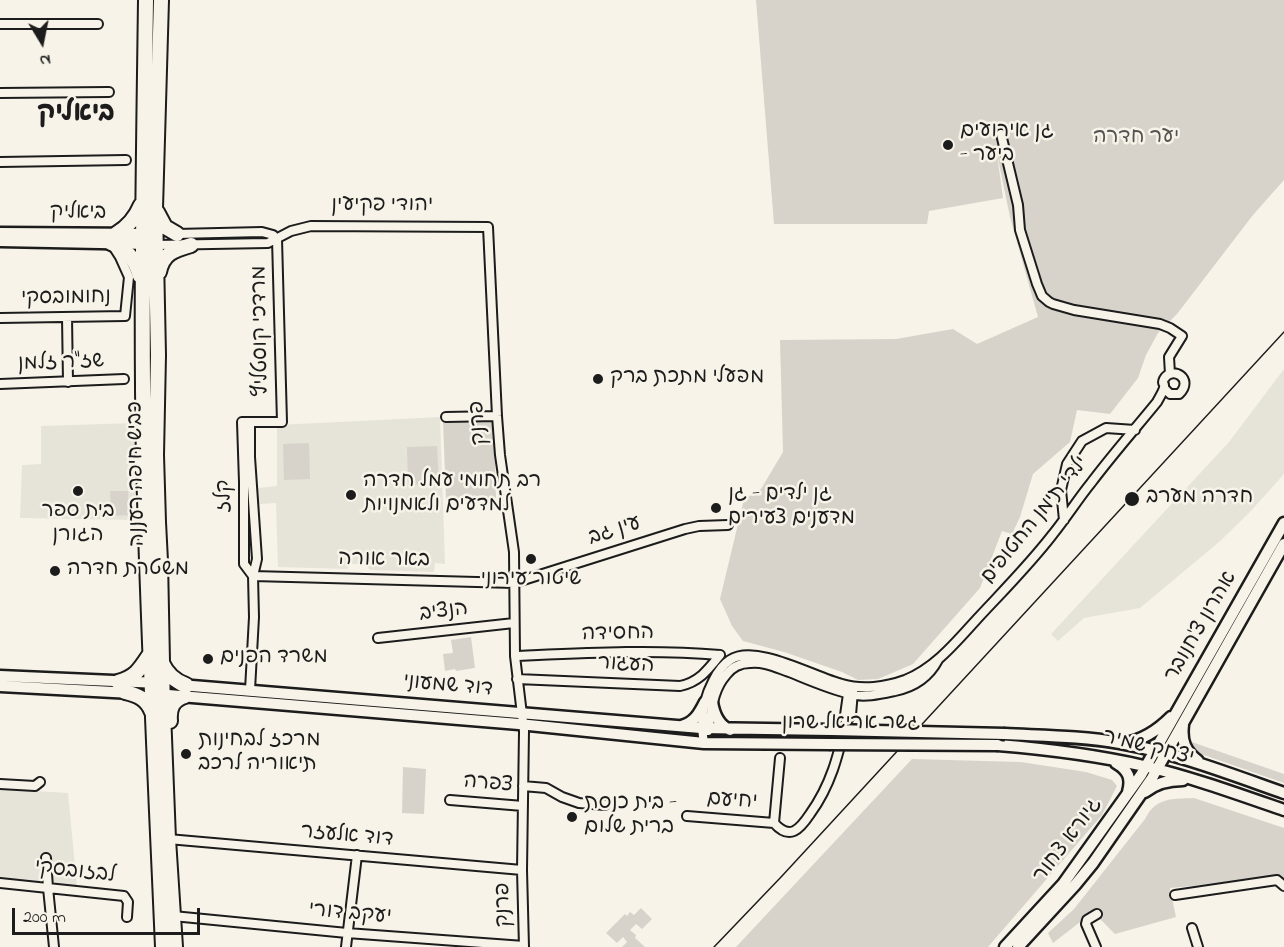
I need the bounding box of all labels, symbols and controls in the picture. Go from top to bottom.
north arrow [12,12,72,72]
text: N [38,47,53,72]
district label: ביאליק [37,100,115,132]
place label: גן אירועים - ביער [960,120,1054,170]
park label: יער חדרה [1093,126,1179,152]
marker: גן אירועים - ביער [941,138,955,152]
street label: יהודי פקיעין [331,194,433,220]
street label: ביאליק [49,201,107,227]
street label: מרדכי קוסטליץ [248,265,276,397]
street label: נחומובסקי [21,286,111,312]
street label: שז"ר זלמן [17,350,105,378]
place label: מפעלי מתכת ברק [610,366,764,392]
marker: מפעלי מתכת ברק [591,372,605,386]
street label: פרנק [466,400,494,446]
street label: כביש חיפה רעננה [124,401,152,547]
street label: ילדי תימן החטופים [977,452,1095,590]
place label: רב תחומי עמל חדרה למדעים ולאמנויות [363,470,541,520]
street label: קלז [213,479,239,513]
place label: גן ילדים - גן מדענים צעירים [728,483,855,533]
marker: בית ספר הגורן [71,484,85,498]
place label: חדרה מערב [1146,486,1253,512]
marker: רב תחומי עמל חדרה למדעים ולאמנויות [344,488,358,502]
marker: חדרה מערב [1123,490,1141,508]
place label: בית ספר הגורן [41,500,115,550]
marker: גן ילדים - גן מדענים צעירים [709,501,723,515]
street label: עין גב [586,512,644,552]
street label: באר אורה [338,548,430,574]
marker: שיטור עירוני [524,552,538,566]
place label: משטרת חדרה [67,558,189,584]
marker: משטרת חדרה [48,564,62,578]
street label: אהרון צ'חנובר [1160,567,1244,687]
place label: שיטור עירוני [481,568,581,594]
street label: הנציב [418,598,470,628]
street label: החסידה [581,622,655,648]
place label: משרד הפנים [220,646,328,672]
marker: משרד הפנים [201,652,215,666]
street label: העגור [597,652,655,680]
street label: דוד שמעוני [402,671,494,703]
street label: גשר אריאל שרון [782,712,920,738]
street label: יצחק שמיר [1100,726,1196,772]
place label: מרכז לבחינות תיאוריה לרכב [198,729,321,779]
marker: מרכז לבחינות תיאוריה לרכב [179,747,193,761]
street label: צפרה [462,770,514,800]
street label: יחיעם [706,788,758,816]
place label: בית כנסת - ברית שלום [584,792,677,842]
street label: גיורא צחור [1029,794,1109,888]
marker: בית כנסת - ברית שלום [565,810,579,824]
street label: דוד אלעזר [300,820,394,854]
street label: לבזובסקי [33,856,117,890]
street label: פרנק [492,882,518,928]
scale bar [15,896,202,934]
street label: יעקב דורי [307,899,393,931]
text: 200 m [23,905,66,931]

